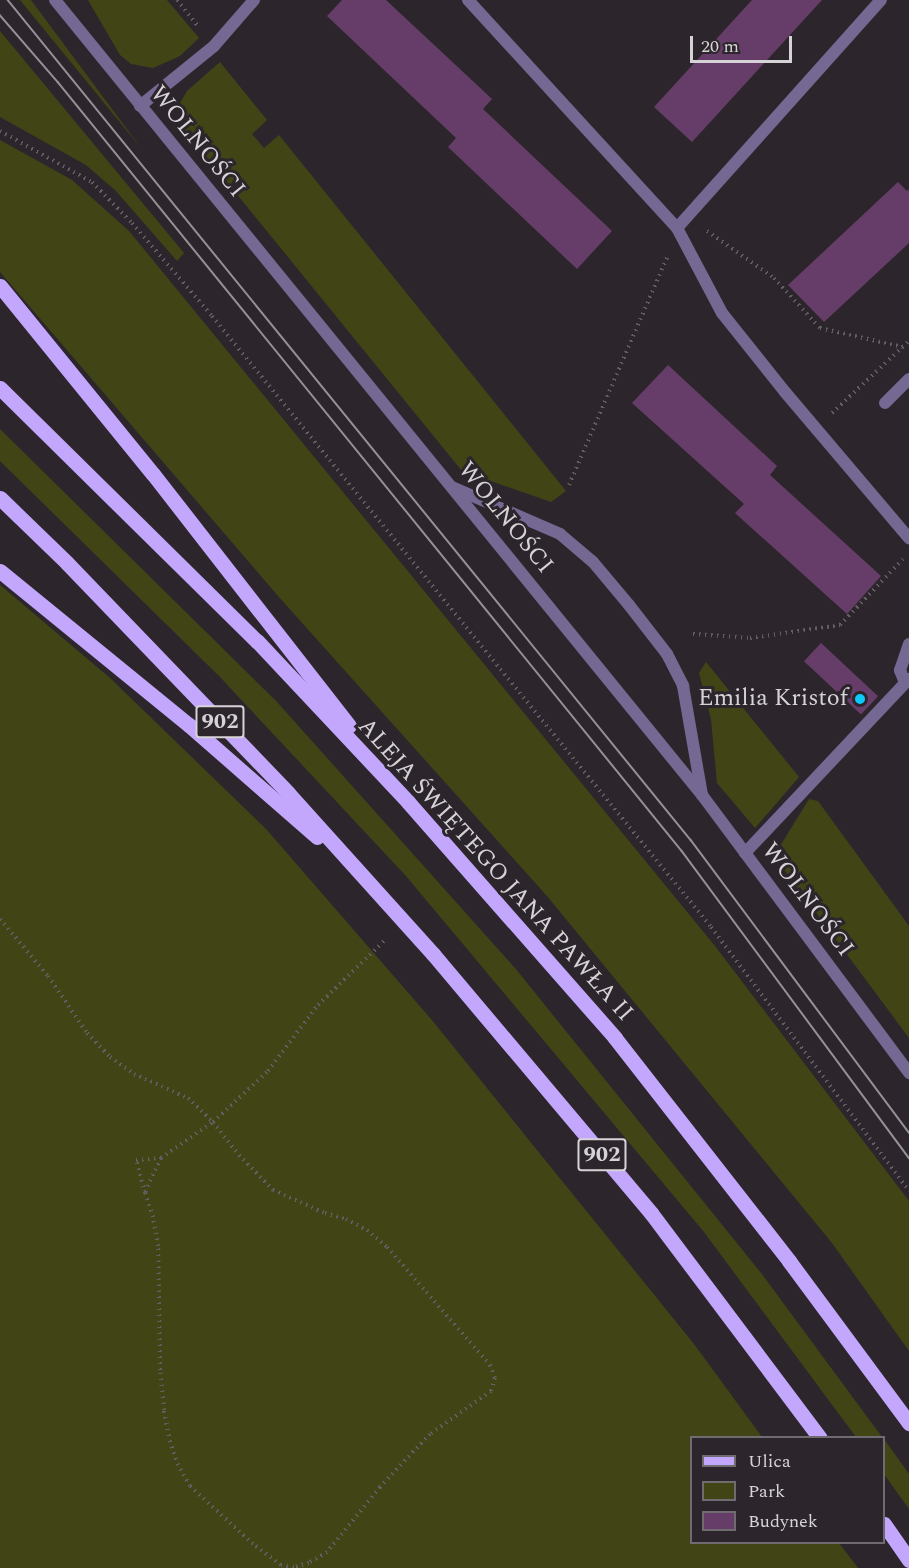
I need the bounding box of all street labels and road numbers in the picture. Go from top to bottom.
street label: WOLNOŚCI [143,80,251,204]
street label: WOLNOŚCI [451,456,559,580]
road number: 902 [194,703,246,741]
street label: ALEJA ŚWIĘTEGO JANA PAWŁA II [351,712,639,1028]
street label: WOLNOŚCI [755,837,859,963]
road number: 902 [576,1136,628,1174]

